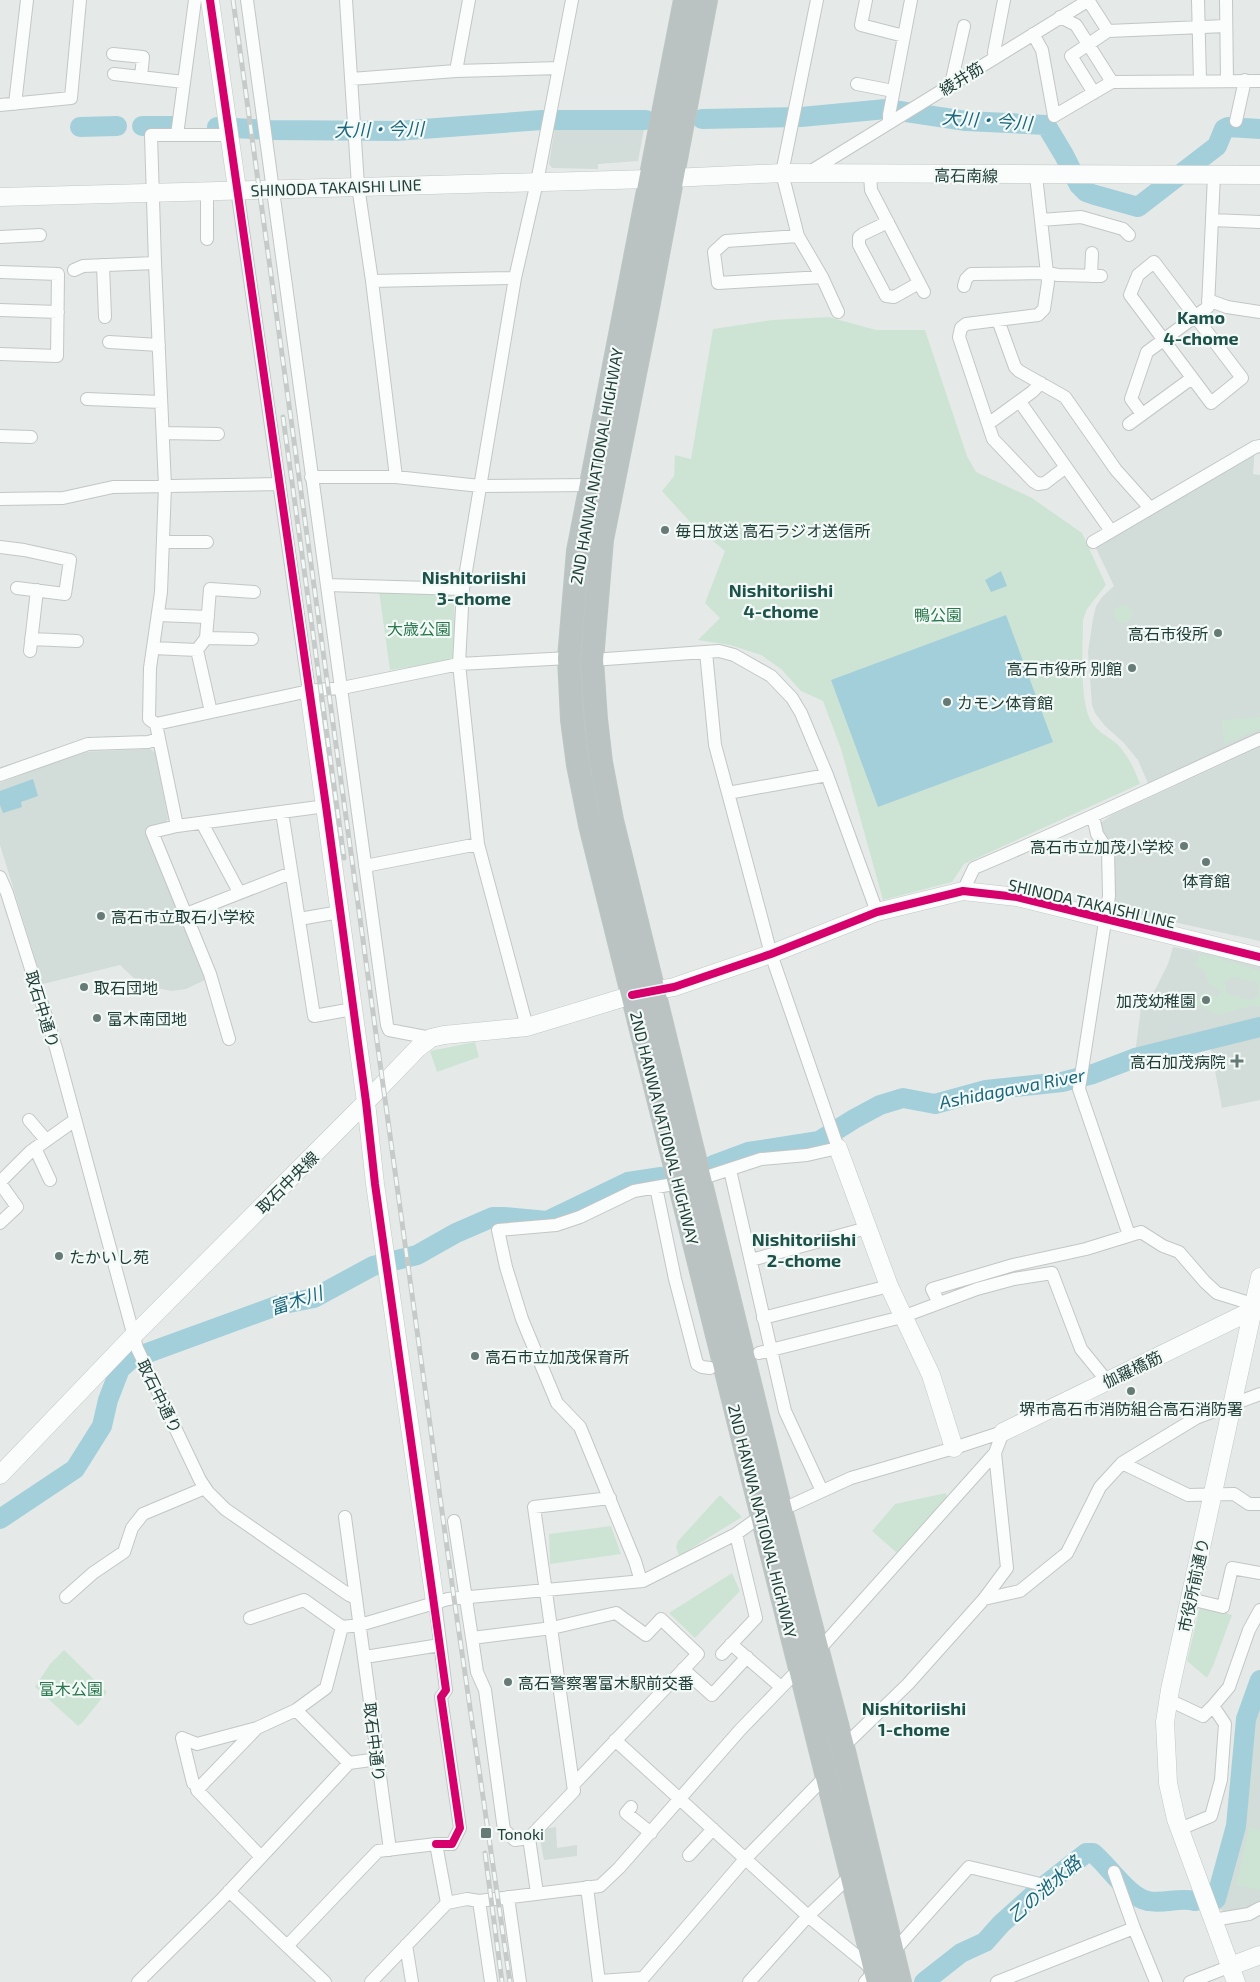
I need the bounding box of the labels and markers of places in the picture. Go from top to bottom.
place label: 毎日放送 高石ラジオ送信所 [675,521,870,540]
marker: 毎日放送 高石ラジオ送信所 [659,524,671,536]
place label: 高石市役所 [1128,624,1208,643]
marker: 高石市役所 [1212,627,1224,639]
place label: 高石市役所 別館 [1006,659,1122,678]
marker: 高石市役所 別館 [1126,662,1138,674]
place label: カモン体育館 [957,693,1053,712]
marker: カモン体育館 [941,696,953,708]
place label: 高石市立加茂小学校 [1030,837,1174,856]
marker: 高石市立加茂小学校 [1178,840,1190,852]
marker: 体育館 [1200,856,1212,868]
place label: 体育館 [1182,871,1230,890]
place label: 高石市立取石小学校 [111,907,255,926]
marker: 高石市立取石小学校 [95,910,107,922]
place label: 取石団地 [94,978,158,997]
marker: 取石団地 [78,981,90,993]
place label: 加茂幼稚園 [1116,991,1196,1010]
marker: 加茂幼稚園 [1200,994,1212,1006]
place label: 富木南団地 [107,1009,187,1028]
marker: 富木南団地 [91,1012,103,1024]
place label: 高石加茂病院 [1130,1052,1226,1071]
marker: 高石加茂病院 [1230,1054,1244,1068]
place label: たかいし苑 [69,1247,149,1266]
marker: たかいし苑 [53,1250,65,1262]
place label: 高石市立加茂保育所 [485,1347,629,1366]
marker: 高石市立加茂保育所 [469,1350,481,1362]
marker: 堺市高石市消防組合高石消防署 [1125,1385,1137,1397]
place label: 堺市高石市消防組合高石消防署 [1019,1399,1243,1418]
place label: 高石警察署富木駅前交番 [518,1673,694,1692]
marker: 高石警察署富木駅前交番 [502,1676,514,1688]
place label: Tonoki [497,1824,544,1843]
marker: Tonoki [479,1826,493,1840]

